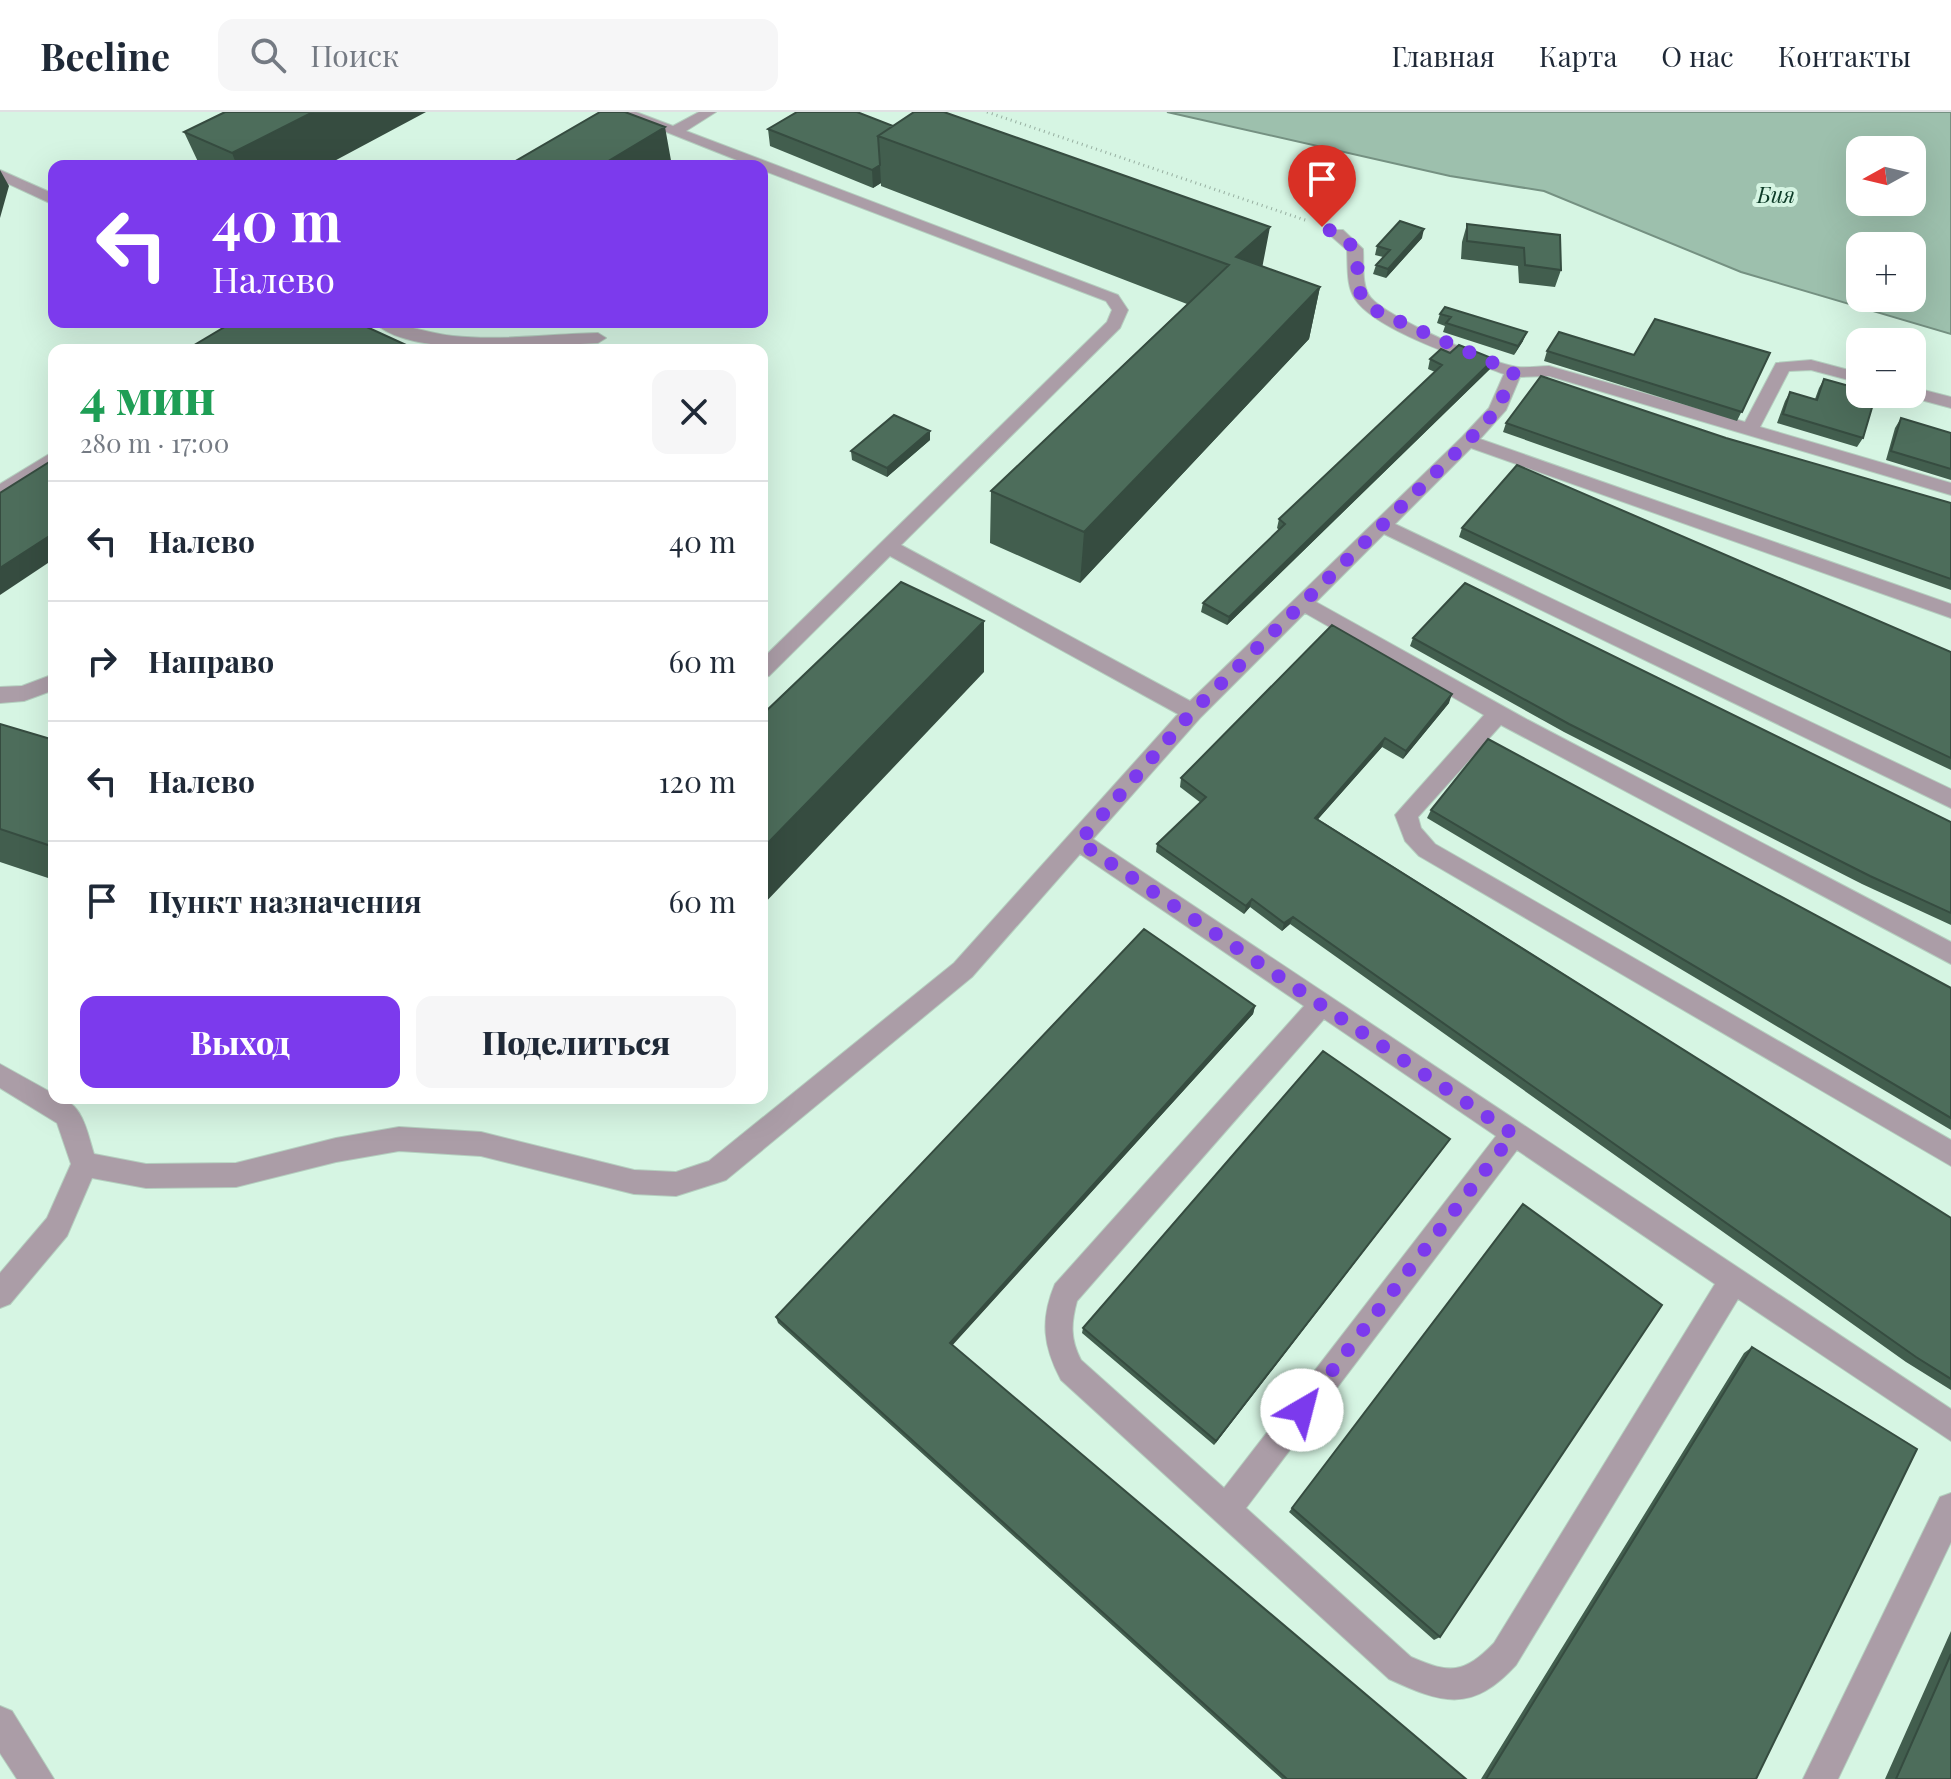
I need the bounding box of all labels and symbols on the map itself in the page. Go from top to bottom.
north arrow [1846,136,1926,216]
pin [1288,145,1356,227]
water label: Бия [1756,179,1795,209]
position arrow [1260,1368,1344,1452]

